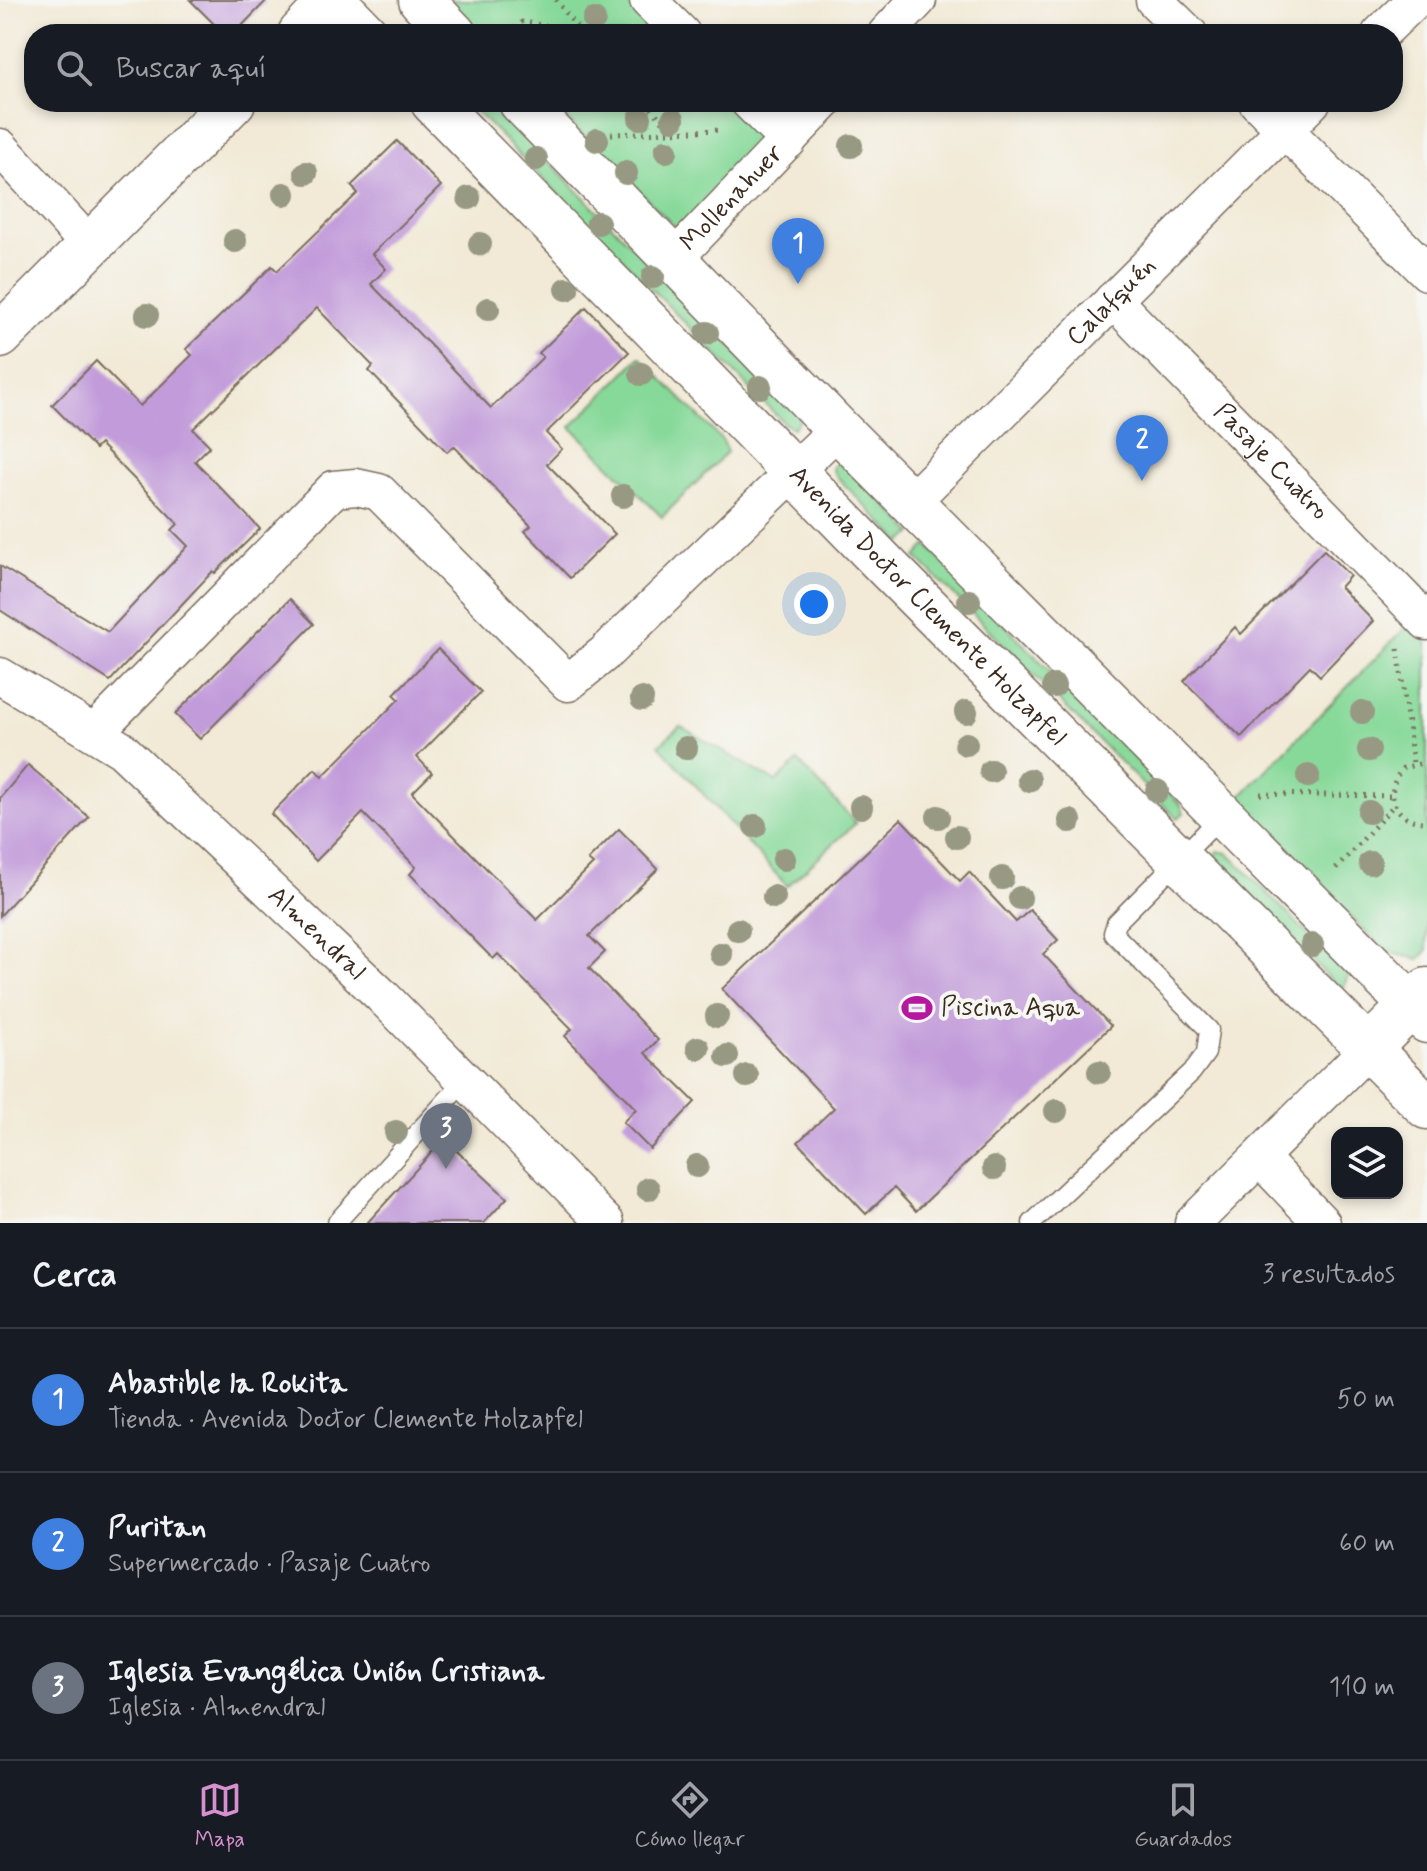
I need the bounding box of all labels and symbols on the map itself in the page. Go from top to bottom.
street label: Mollenahuer [673,137,792,259]
pin: 1 [772,218,824,284]
street label: Calafquén [1060,250,1164,354]
street label: Pasaje Cuatro [1206,396,1336,528]
pin: 2 [1116,415,1168,481]
street label: Avenida Doctor Clemente Holzapfel [781,459,1074,754]
your location [794,584,834,624]
street label: Almendral [260,879,373,988]
sports icon: Piscina Aqua [900,991,934,1025]
place label: Piscina Aqua [941,991,1081,1025]
pin: 3 [420,1103,472,1169]

